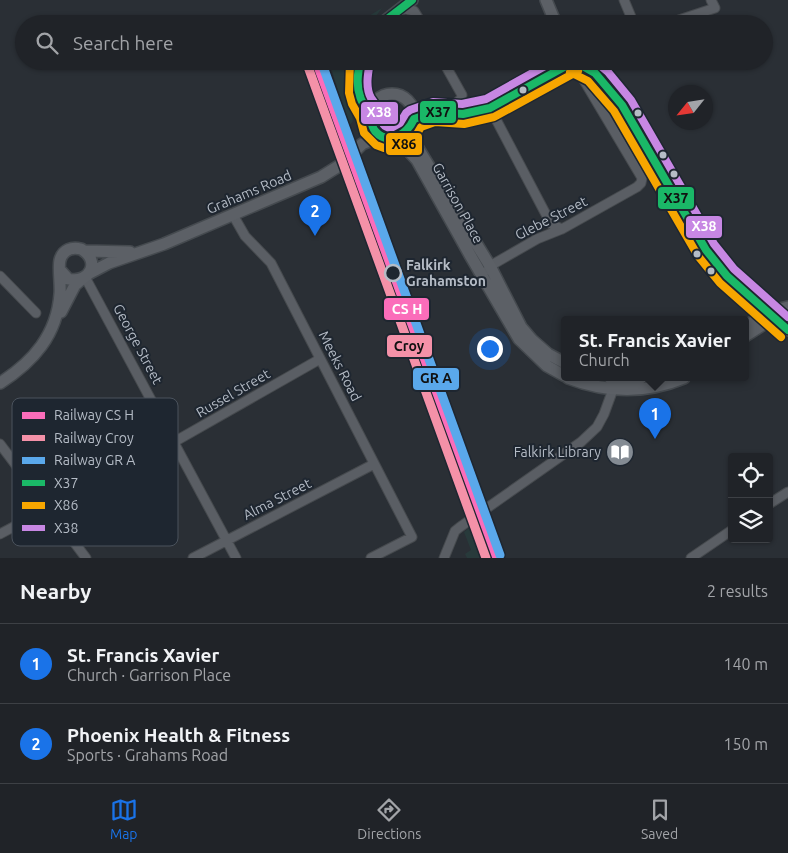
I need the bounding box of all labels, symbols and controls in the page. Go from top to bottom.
search box [15,15,773,70]
icon: search [33,29,61,57]
text: Search here [73,32,173,54]
unlabelled marker [518,85,528,95]
north arrow [668,85,713,130]
line badge: X37 [419,100,457,124]
line badge: X38 [360,101,399,125]
text: X38 [366,104,392,120]
text: X37 [425,104,451,120]
unlabelled marker [633,108,643,118]
line badge: X86 [385,132,423,156]
text: X86 [391,136,417,152]
unlabelled marker [658,150,668,160]
street label: Garrison Place [429,160,487,246]
street label: Grahams Road [204,167,294,217]
unlabelled marker [669,169,679,179]
line badge: X37 [657,186,695,210]
text: X37 [663,190,689,206]
street label: Glebe Street [512,193,590,243]
pin: 2 [299,195,331,236]
line badge: X38 [685,215,723,239]
text: X38 [691,218,717,234]
unlabelled marker [692,249,702,259]
place label: Falkirk Grahamston [406,257,486,289]
marker: Falkirk Grahamston [384,264,402,282]
unlabelled marker [706,266,716,276]
line badge: CS H [383,297,430,321]
street label: George Street [110,301,166,387]
text: CS H [392,301,422,317]
popup [561,316,749,381]
street label: Meeks Road [316,328,364,404]
text: St. Francis Xavier [579,329,731,351]
line badge: Croy [386,334,433,358]
your location [477,336,503,362]
text: Croy [394,338,425,354]
text: Church [579,351,630,369]
street label: Russel Street [193,365,273,421]
line badge: GR A [412,367,460,391]
text: GR A [420,370,452,386]
legend [12,398,178,546]
pin: 1 [639,398,671,439]
text: Railway CS H [54,407,134,423]
text: Railway Croy [54,430,134,446]
library icon: Falkirk Library [605,437,635,467]
place label: Falkirk Library [514,444,601,460]
text: Railway GR A [54,452,135,468]
map controls [728,453,773,543]
button: locate [728,453,773,498]
text: X37 [54,475,78,491]
street label: Alma Street [240,475,314,523]
text: X86 [54,497,79,513]
button: layers [728,498,773,543]
text: X38 [54,520,79,536]
text: Nearby [20,579,91,603]
text: 2 results [707,582,768,600]
text: St. Francis Xavier [67,644,219,666]
text: 1 [31,655,41,673]
text: 140 m [723,655,768,673]
text: Church · Garrison Place [67,666,231,684]
text: Phoenix Health & Fitness [67,724,290,746]
text: 2 [31,735,41,753]
text: 150 m [723,735,768,753]
text: Sports · Grahams Road [67,746,228,764]
tab: Map [110,796,138,842]
tab: Directions [357,796,421,842]
tab: Saved [641,796,678,842]

